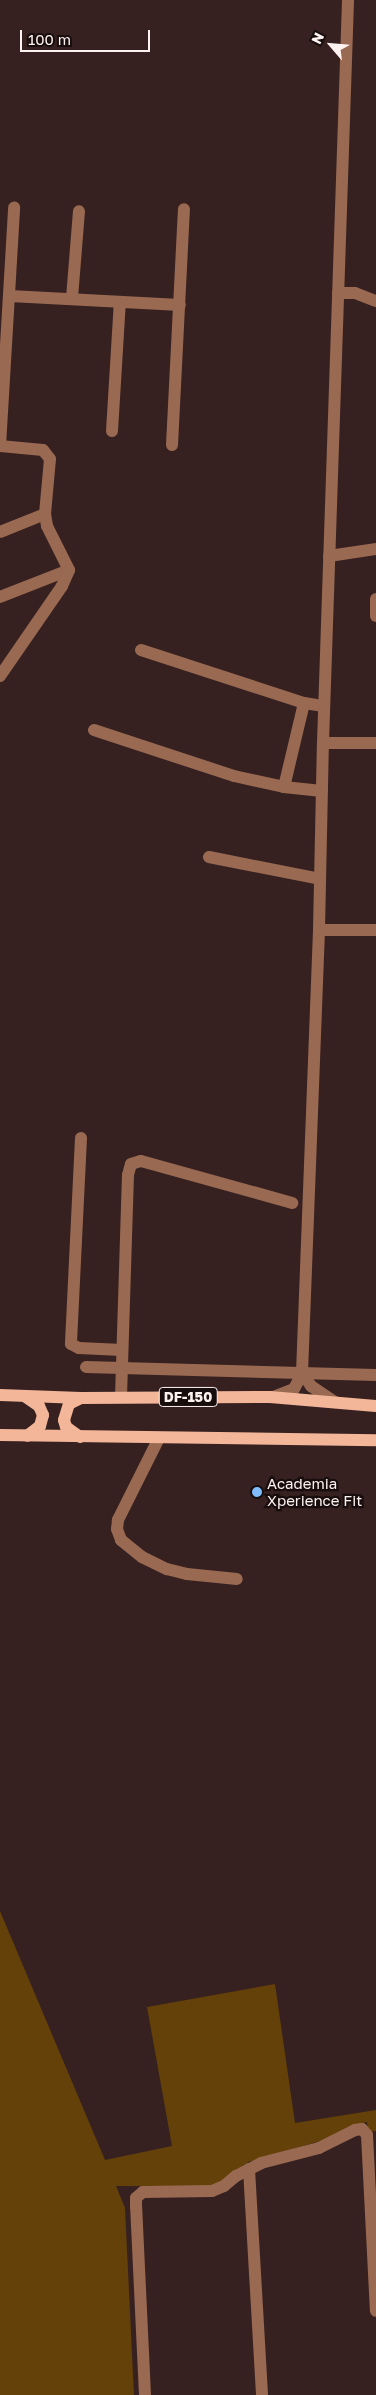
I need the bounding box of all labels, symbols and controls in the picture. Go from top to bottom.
scale bar [22,20,152,52]
north arrow [306,20,356,70]
text: N [307,29,327,47]
text: 100 m [28,30,71,48]
road number: DF-150 [158,1385,218,1408]
place label: Academia Xperience Fit [267,1474,362,1509]
marker: Academia Xperience Fit [251,1486,263,1498]

